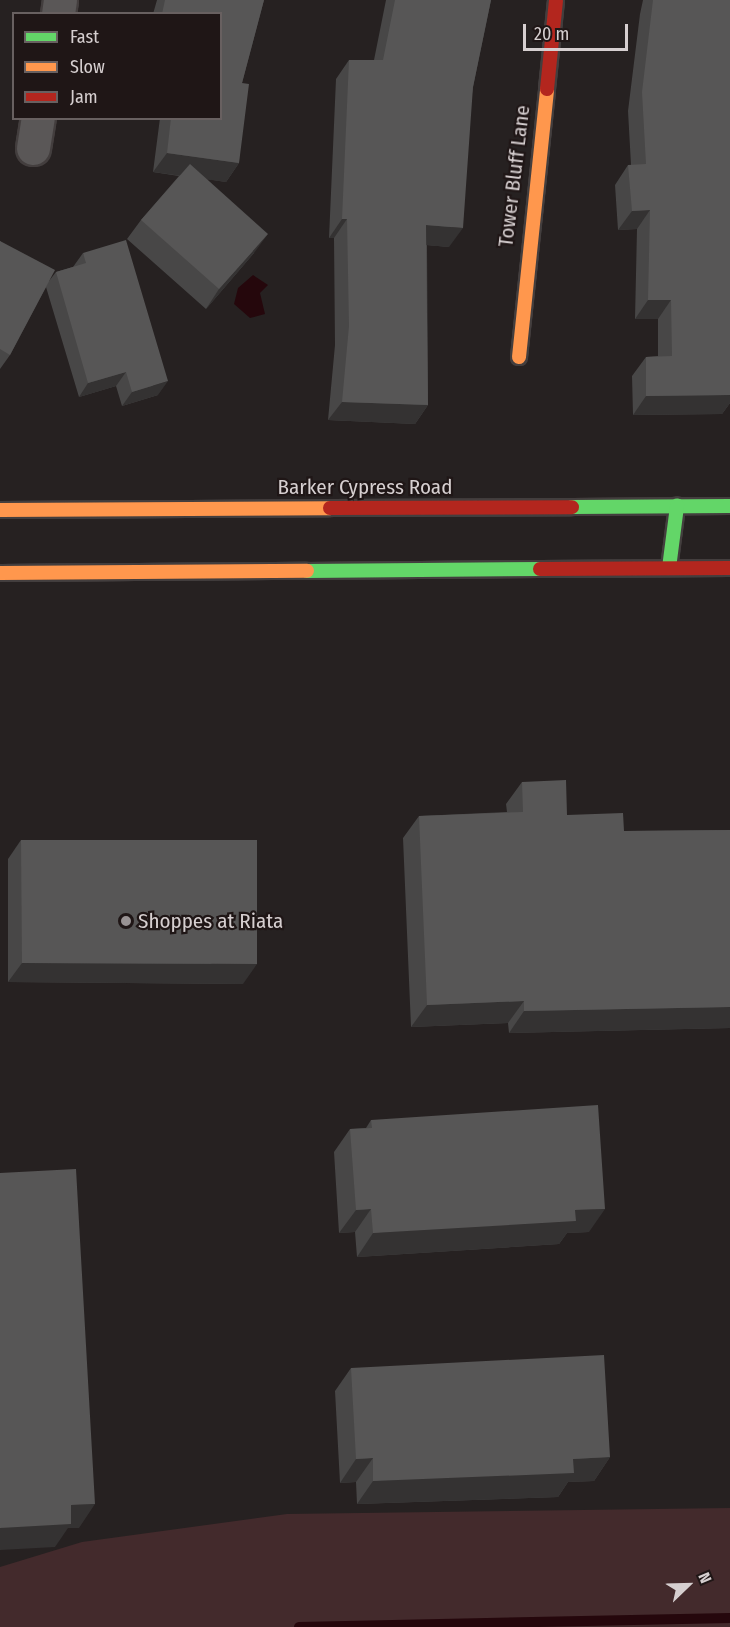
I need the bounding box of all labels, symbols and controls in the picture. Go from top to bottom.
legend [12,12,222,120]
scale bar [526,12,631,50]
text: 20 m [534,23,569,45]
text: Fast [70,26,99,48]
text: Slow [70,56,105,78]
text: Jam [70,86,98,108]
street label: Tower Bluff Lane [493,104,535,248]
street label: Barker Cypress Road [278,474,452,500]
place label: Shoppes at Riata [138,908,283,934]
marker: Shoppes at Riata [119,914,133,928]
north arrow [658,1555,718,1615]
text: N [694,1570,716,1586]

